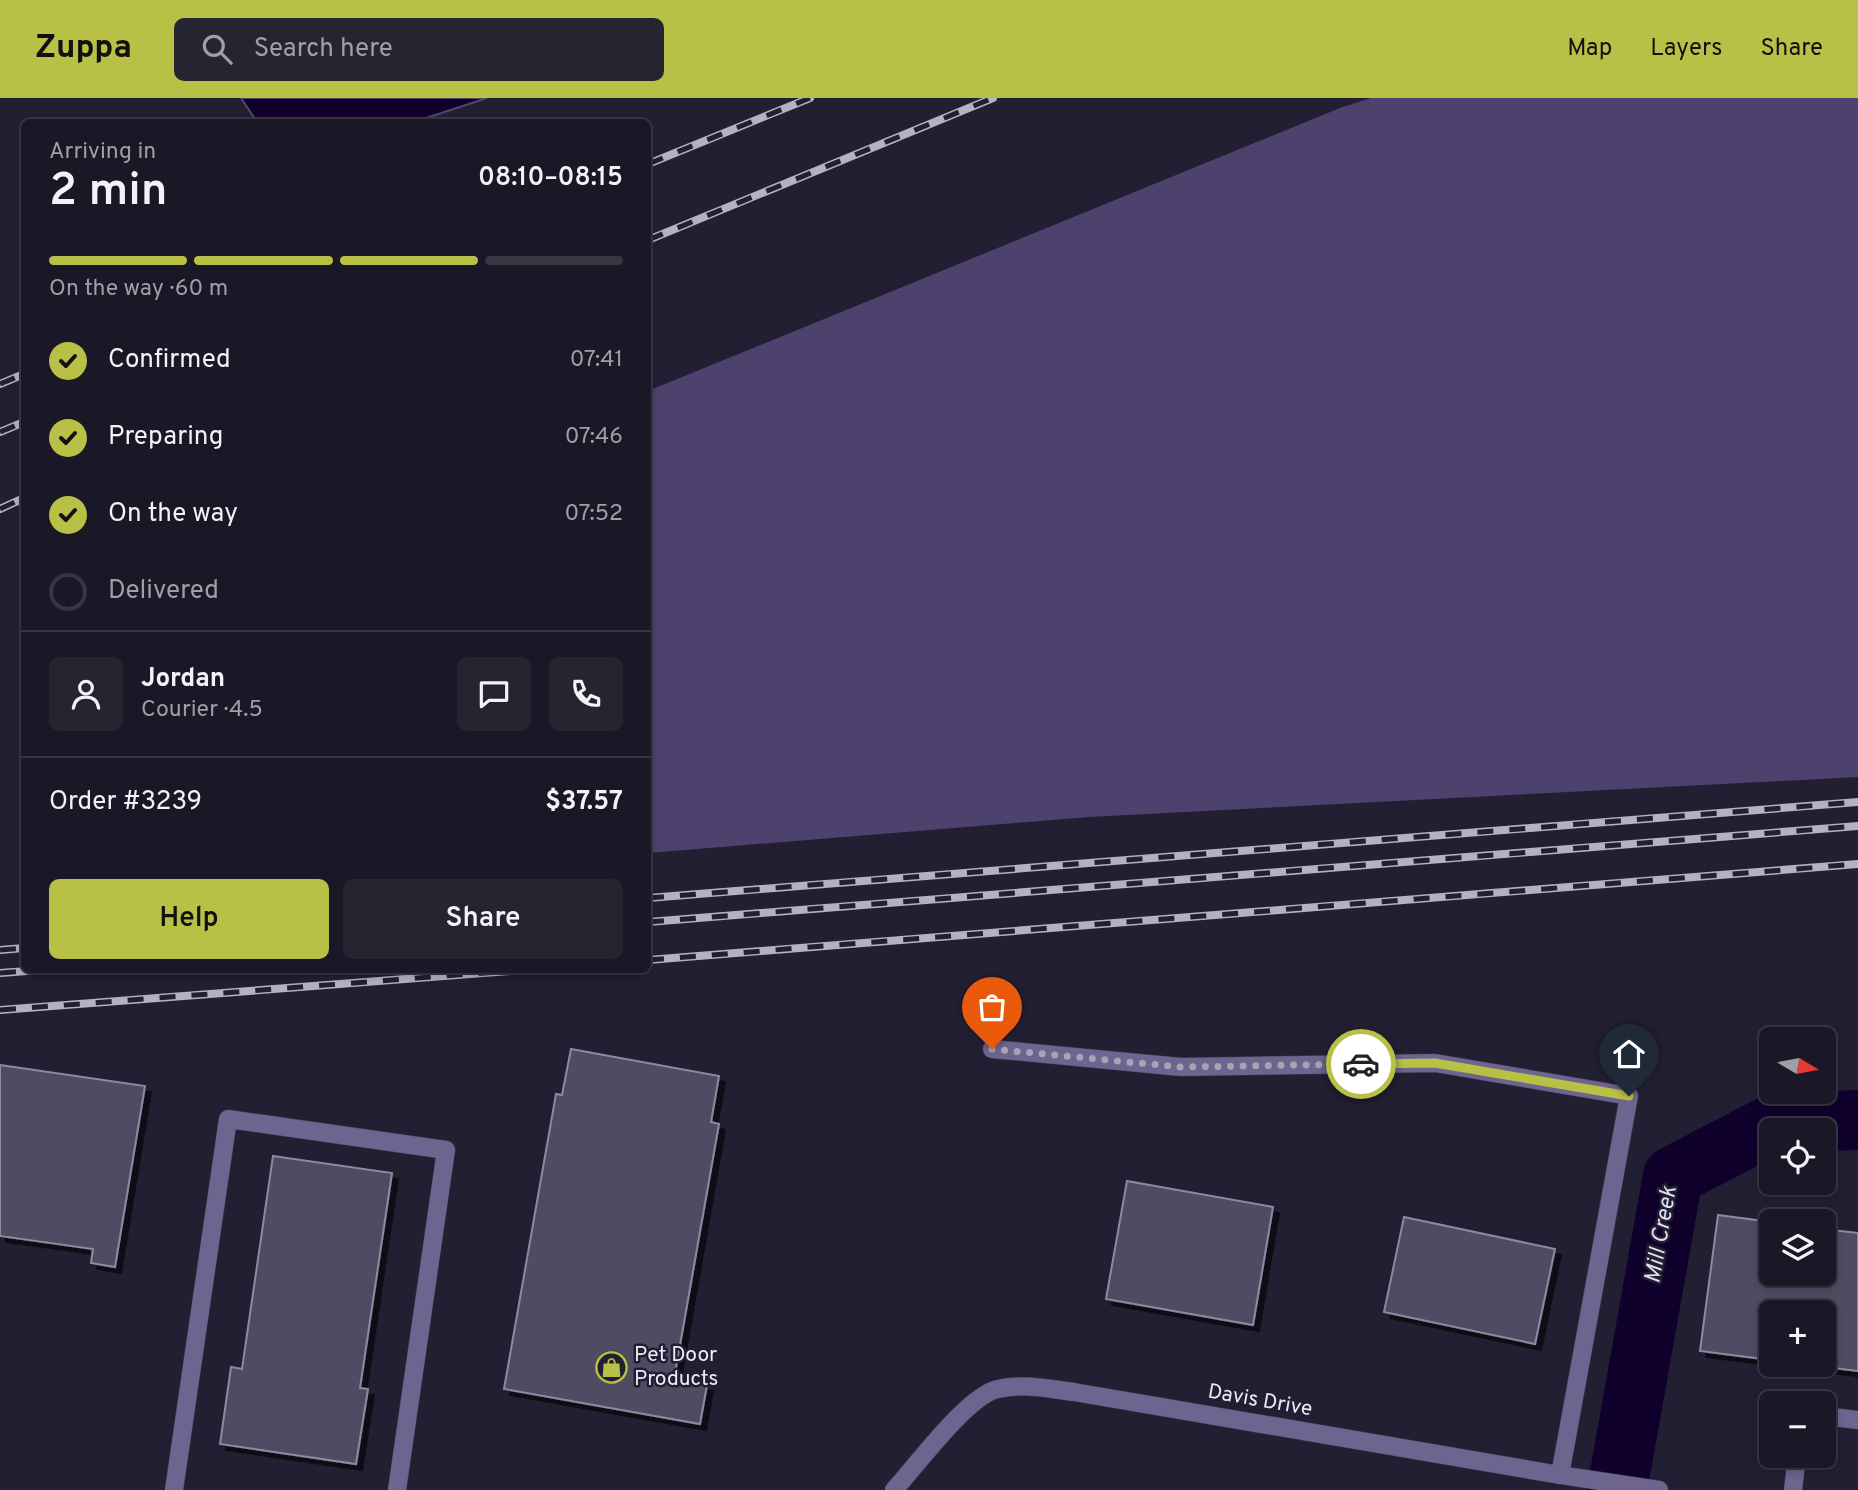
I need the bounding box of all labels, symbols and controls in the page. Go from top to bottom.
search box [174,18,664,81]
text: Zuppa [35,28,132,70]
icon: search [198,30,236,68]
text: Search here [254,33,393,66]
text: Map [1567,34,1612,64]
text: Layers [1650,34,1722,64]
text: Share [1760,34,1823,64]
text: Arriving in [49,138,156,167]
text: 08:10–08:15 [478,162,623,195]
text: 2 min [49,163,168,222]
text: On the way · 60 m [49,275,228,304]
icon: check [49,342,87,380]
text: Confirmed [108,344,231,377]
text: 07:41 [570,346,623,375]
icon: check [49,419,87,457]
text: Preparing [108,421,223,454]
text: 07:46 [565,423,623,452]
icon: check [49,496,87,534]
text: On the way [108,498,238,531]
text: 07:52 [564,500,623,529]
text: Delivered [108,575,219,608]
button: person [49,657,123,731]
button: chat [457,657,531,731]
button: phone [549,657,623,731]
text: Jordan [141,663,225,696]
text: Courier · 4.5 [141,696,263,725]
text: Order #3239 [49,786,202,819]
text: $37.57 [545,786,623,819]
button: Help [49,879,329,959]
button: Share [343,879,623,959]
pin [962,977,1022,1049]
icon: bag [973,988,1011,1026]
pin [1599,1024,1659,1096]
north arrow [1759,1027,1836,1104]
map controls [1759,1027,1836,1468]
courier [1326,1029,1396,1099]
icon: home [1610,1035,1648,1073]
icon: car [1342,1045,1380,1083]
button: locate [1759,1118,1836,1195]
water label: Mill Creek [1639,1184,1685,1286]
button: layers [1759,1209,1836,1286]
button: + [1759,1300,1836,1377]
place label: Pet Door Products [634,1342,718,1393]
shop icon: Pet Door Products [594,1350,628,1384]
street label: Davis Drive [1206,1379,1314,1423]
button: − [1759,1391,1836,1468]

